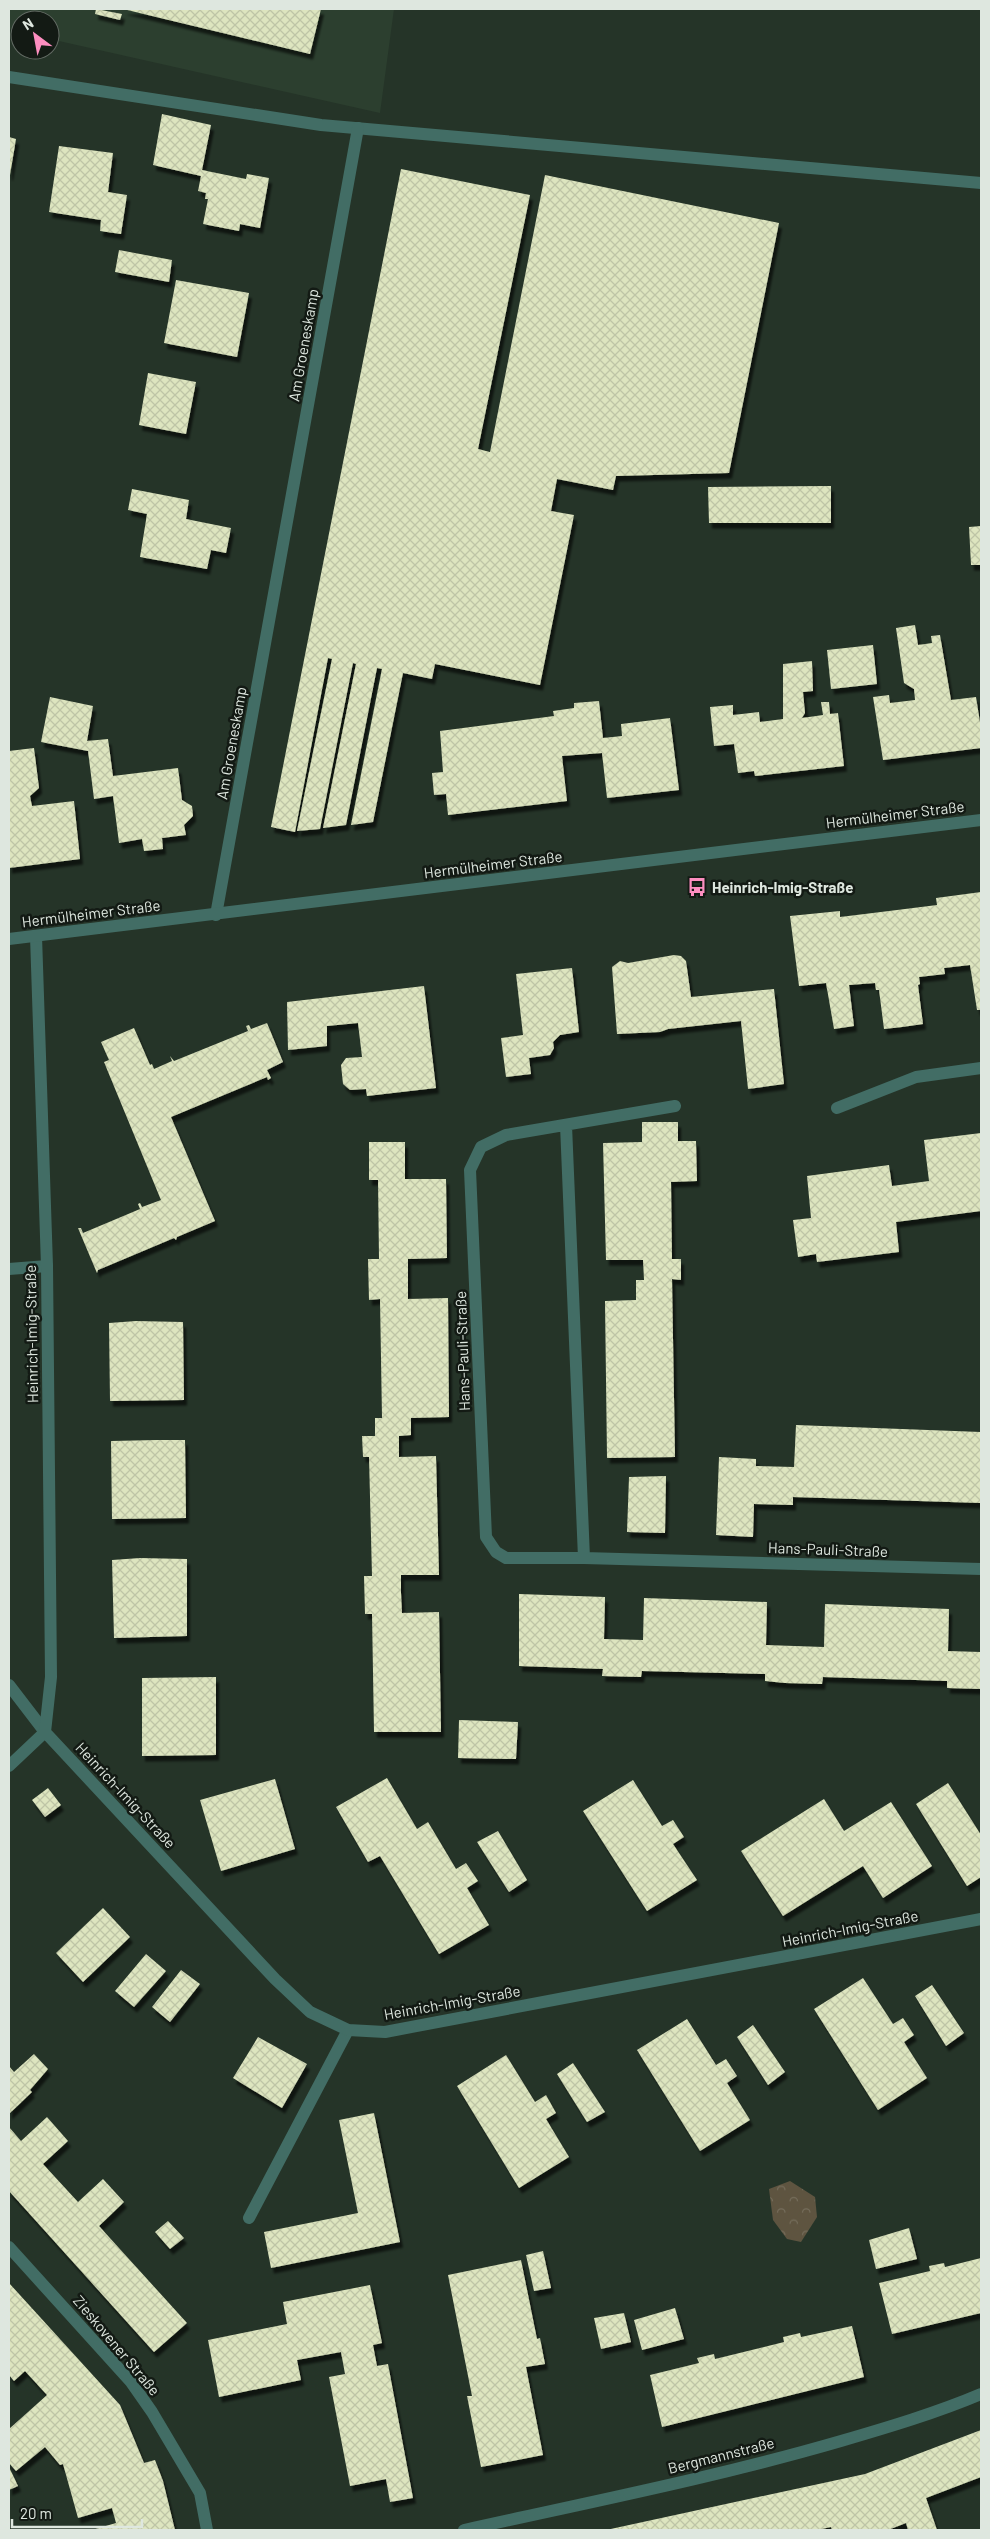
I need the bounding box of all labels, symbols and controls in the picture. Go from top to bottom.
north arrow [10,10,60,60]
text: N [19,14,36,33]
street label: Am Groeneskamp [284,287,322,403]
street label: Am Groeneskamp [212,685,250,801]
street label: Hermülheimer Straße [825,797,965,831]
street label: Hermülheimer Straße [423,847,563,881]
bus stop icon: Heinrich-Imig-Straße [686,876,708,898]
place label: Heinrich-Imig-Straße [712,878,853,896]
street label: Hermülheimer Straße [21,896,161,930]
street label: Heinrich-Imig-Straße [21,1265,41,1403]
street label: Hans-Pauli-Straße [451,1291,473,1411]
street label: Hans-Pauli-Straße [768,1538,888,1560]
street label: Heinrich-Imig-Straße [72,1738,180,1852]
street label: Heinrich-Imig-Straße [780,1906,920,1950]
street label: Heinrich-Imig-Straße [382,1981,522,2023]
street label: Zieskovener Straße [70,2291,164,2399]
street label: Bergmannstraße [666,2433,776,2477]
scale bar [12,2496,142,2528]
text: 20 m [20,2504,52,2522]

